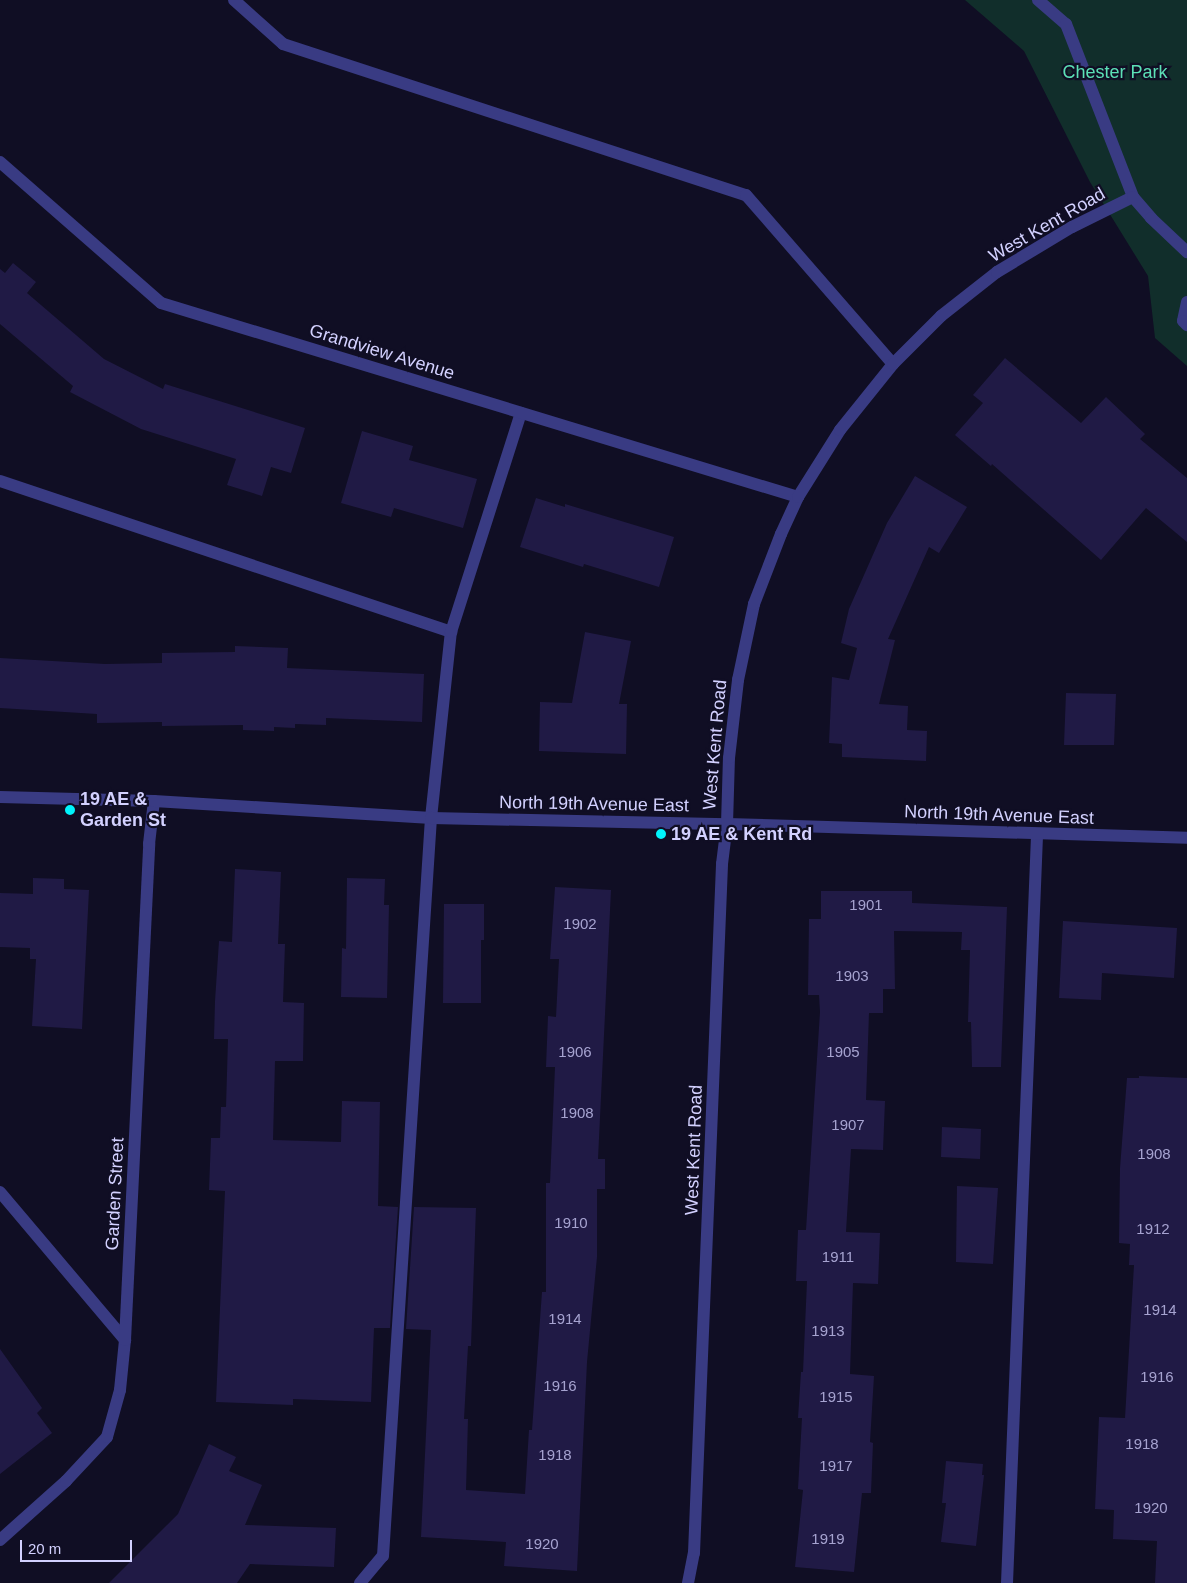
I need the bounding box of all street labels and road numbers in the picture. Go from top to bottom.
street label: West Kent Road [985,183,1109,267]
street label: Grandview Avenue [306,319,458,385]
street label: West Kent Road [699,679,731,811]
street label: North 19th Avenue East [498,792,690,816]
street label: North 19th Avenue East [903,801,1095,829]
street label: West Kent Road [681,1084,707,1216]
street label: Garden Street [101,1137,129,1251]

